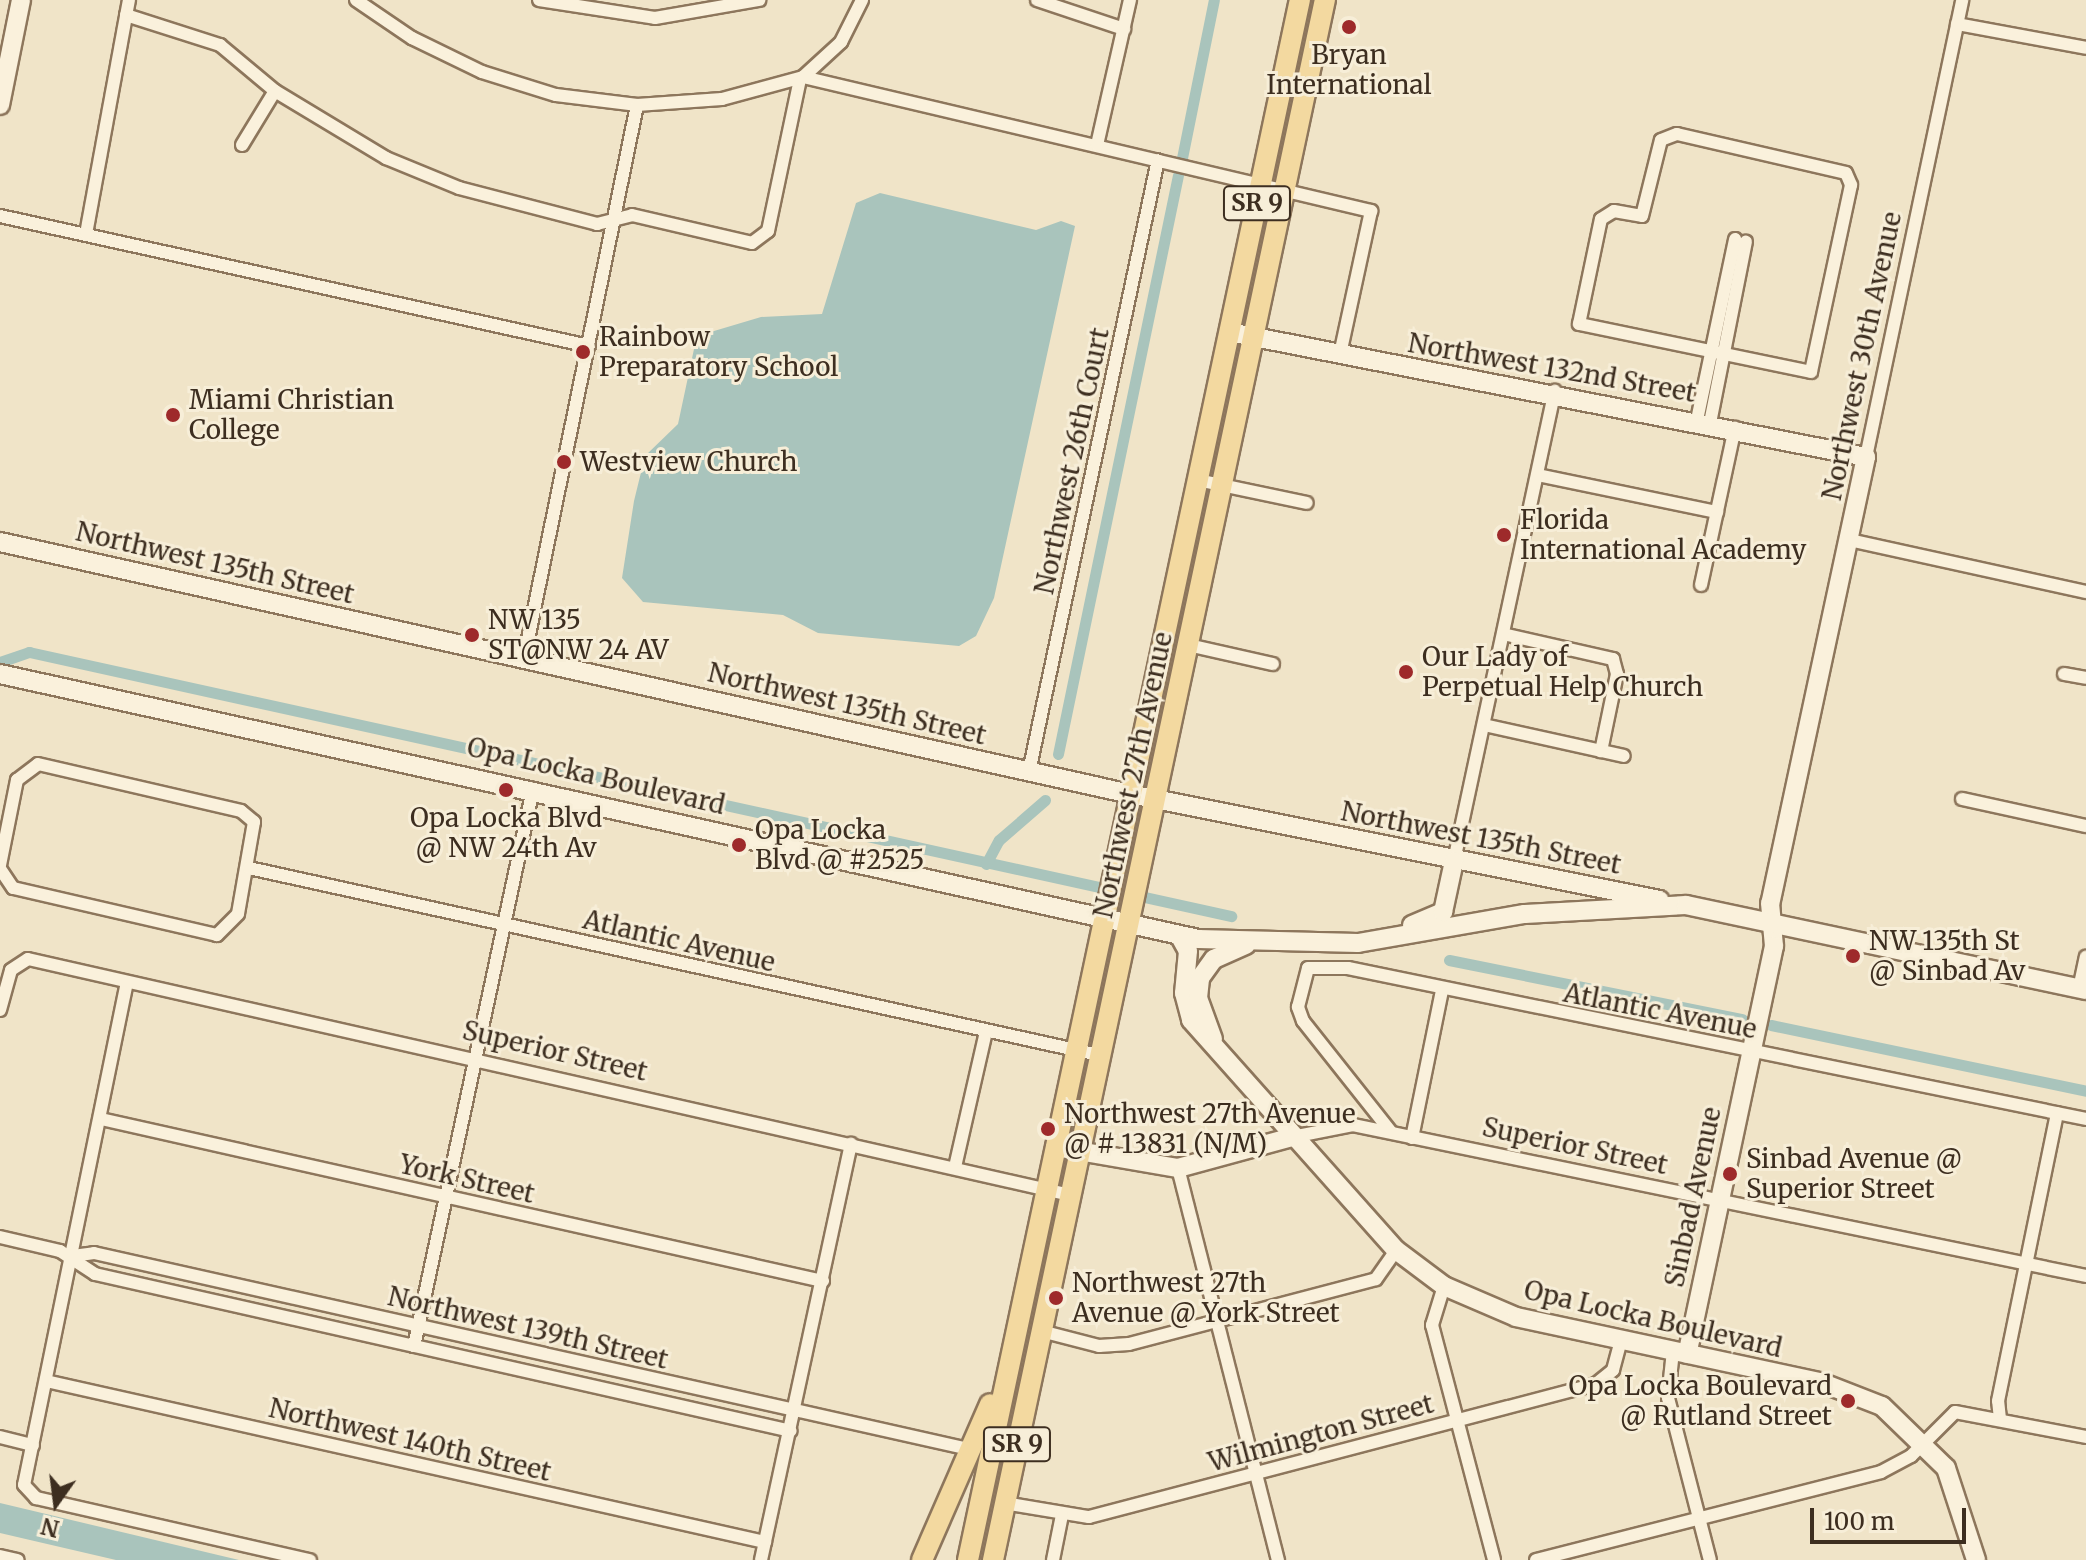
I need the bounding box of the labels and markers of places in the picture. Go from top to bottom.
marker: Bryan International [1340,18,1358,36]
place label: Bryan International [1266,39,1432,100]
place label: Rainbow Preparatory School [599,321,838,382]
marker: Rainbow Preparatory School [574,343,592,361]
place label: Miami Christian College [189,384,394,446]
marker: Miami Christian College [164,406,182,424]
place label: Westview Church [580,446,797,478]
marker: Westview Church [555,453,573,471]
place label: Florida International Academy [1520,504,1806,566]
marker: Florida International Academy [1495,526,1513,544]
place label: NW 135 ST@NW 24 AV [488,604,668,666]
marker: NW 135 ST@NW 24 AV [463,626,481,644]
place label: Our Lady of Perpetual Help Church [1422,641,1703,702]
marker: Our Lady of Perpetual Help Church [1397,663,1415,681]
marker: Opa Locka Blvd @ NW 24th Av [497,781,515,799]
place label: Opa Locka Blvd @ NW 24th Av [410,802,602,864]
place label: Opa Locka Blvd @ #2525 [755,814,924,876]
marker: Opa Locka Blvd @ #2525 [730,836,748,854]
place label: NW 135th St @ Sinbad Av [1869,925,2025,986]
marker: NW 135th St @ Sinbad Av [1844,947,1862,965]
place label: Northwest 27th Avenue @ # 13831 (N/M) [1064,1098,1356,1160]
marker: Northwest 27th Avenue @ # 13831 (N/M) [1039,1120,1057,1138]
place label: Sinbad Avenue @ Superior Street [1746,1143,1962,1204]
marker: Sinbad Avenue @ Superior Street [1721,1165,1739,1183]
place label: Northwest 27th Avenue @ York Street [1072,1267,1340,1328]
marker: Northwest 27th Avenue @ York Street [1047,1289,1065,1307]
place label: Opa Locka Boulevard @ Rutland Street [1568,1370,1832,1432]
marker: Opa Locka Boulevard @ Rutland Street [1839,1392,1857,1410]

